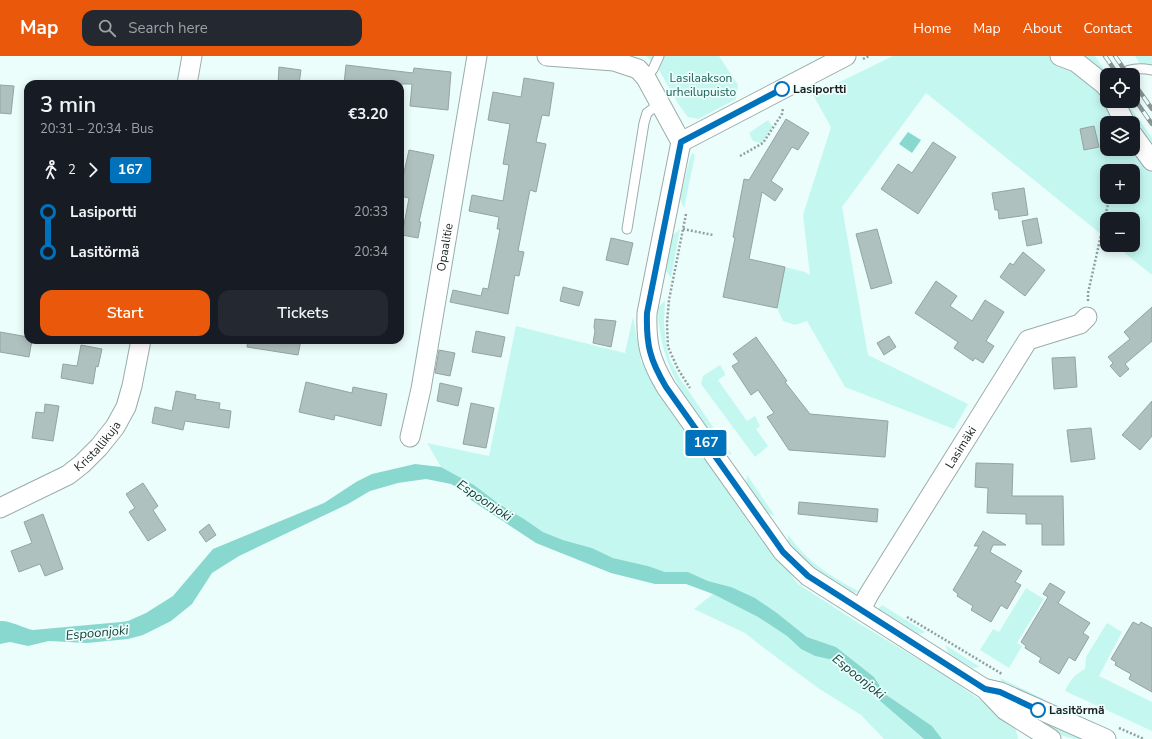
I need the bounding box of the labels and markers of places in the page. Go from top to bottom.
marker: Lasiportti [774,81,790,97]
place label: Lasiportti [793,81,846,97]
marker: Lasitörmä [1030,702,1046,718]
place label: Lasitörmä [1049,702,1104,718]

